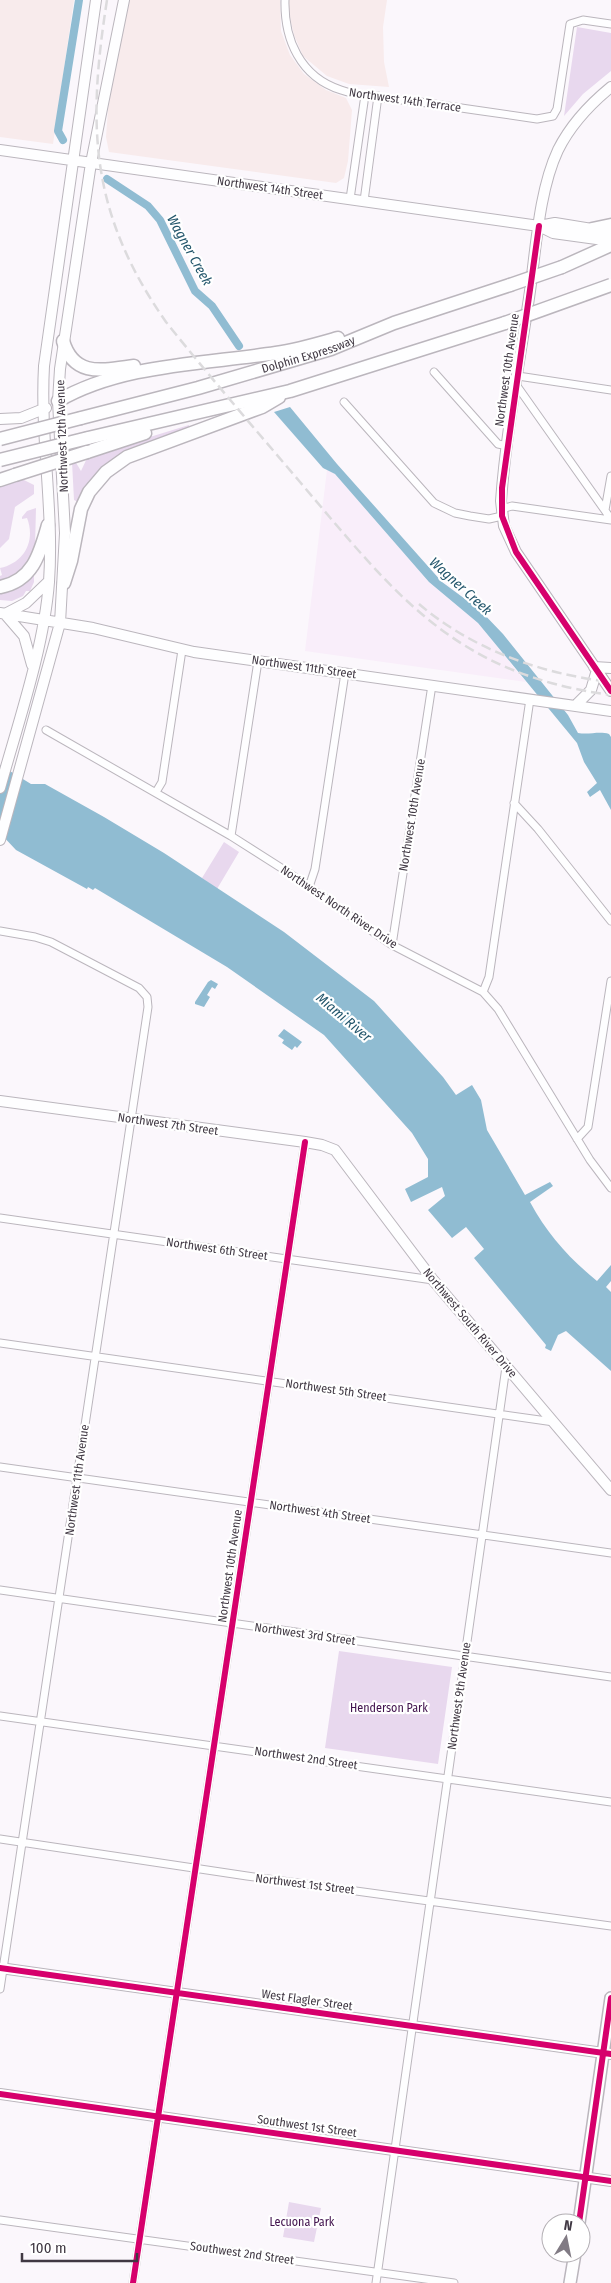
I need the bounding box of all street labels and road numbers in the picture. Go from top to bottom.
street label: Northwest 14th Terrace [348,85,462,115]
street label: Northwest 14th Street [216,174,324,202]
street label: Northwest 10th Avenue [492,313,522,427]
street label: Dolphin Expressway [260,333,358,376]
street label: Northwest 12th Avenue [53,379,71,493]
street label: Northwest 11th Street [251,653,357,681]
street label: Northwest 10th Avenue [396,758,428,872]
street label: Northwest North River Drive [278,863,400,951]
street label: Northwest 7th Street [117,1110,219,1138]
street label: Northwest 6th Street [165,1235,269,1263]
street label: Northwest South River Drive [420,1265,520,1381]
street label: Northwest 5th Street [285,1376,387,1404]
street label: Northwest 11th Avenue [62,1423,92,1536]
street label: Northwest 4th Street [268,1498,372,1526]
street label: Northwest 10th Avenue [215,1509,245,1623]
street label: Northwest 3rd Street [254,1620,356,1648]
street label: Northwest 9th Avenue [445,1641,474,1751]
street label: Northwest 2nd Street [253,1744,359,1772]
street label: Northwest 1st Street [255,1871,355,1897]
street label: West Flagler Street [261,1987,354,2013]
street label: Southwest 1st Street [256,2112,358,2140]
street label: Southwest 2nd Street [189,2239,295,2267]

